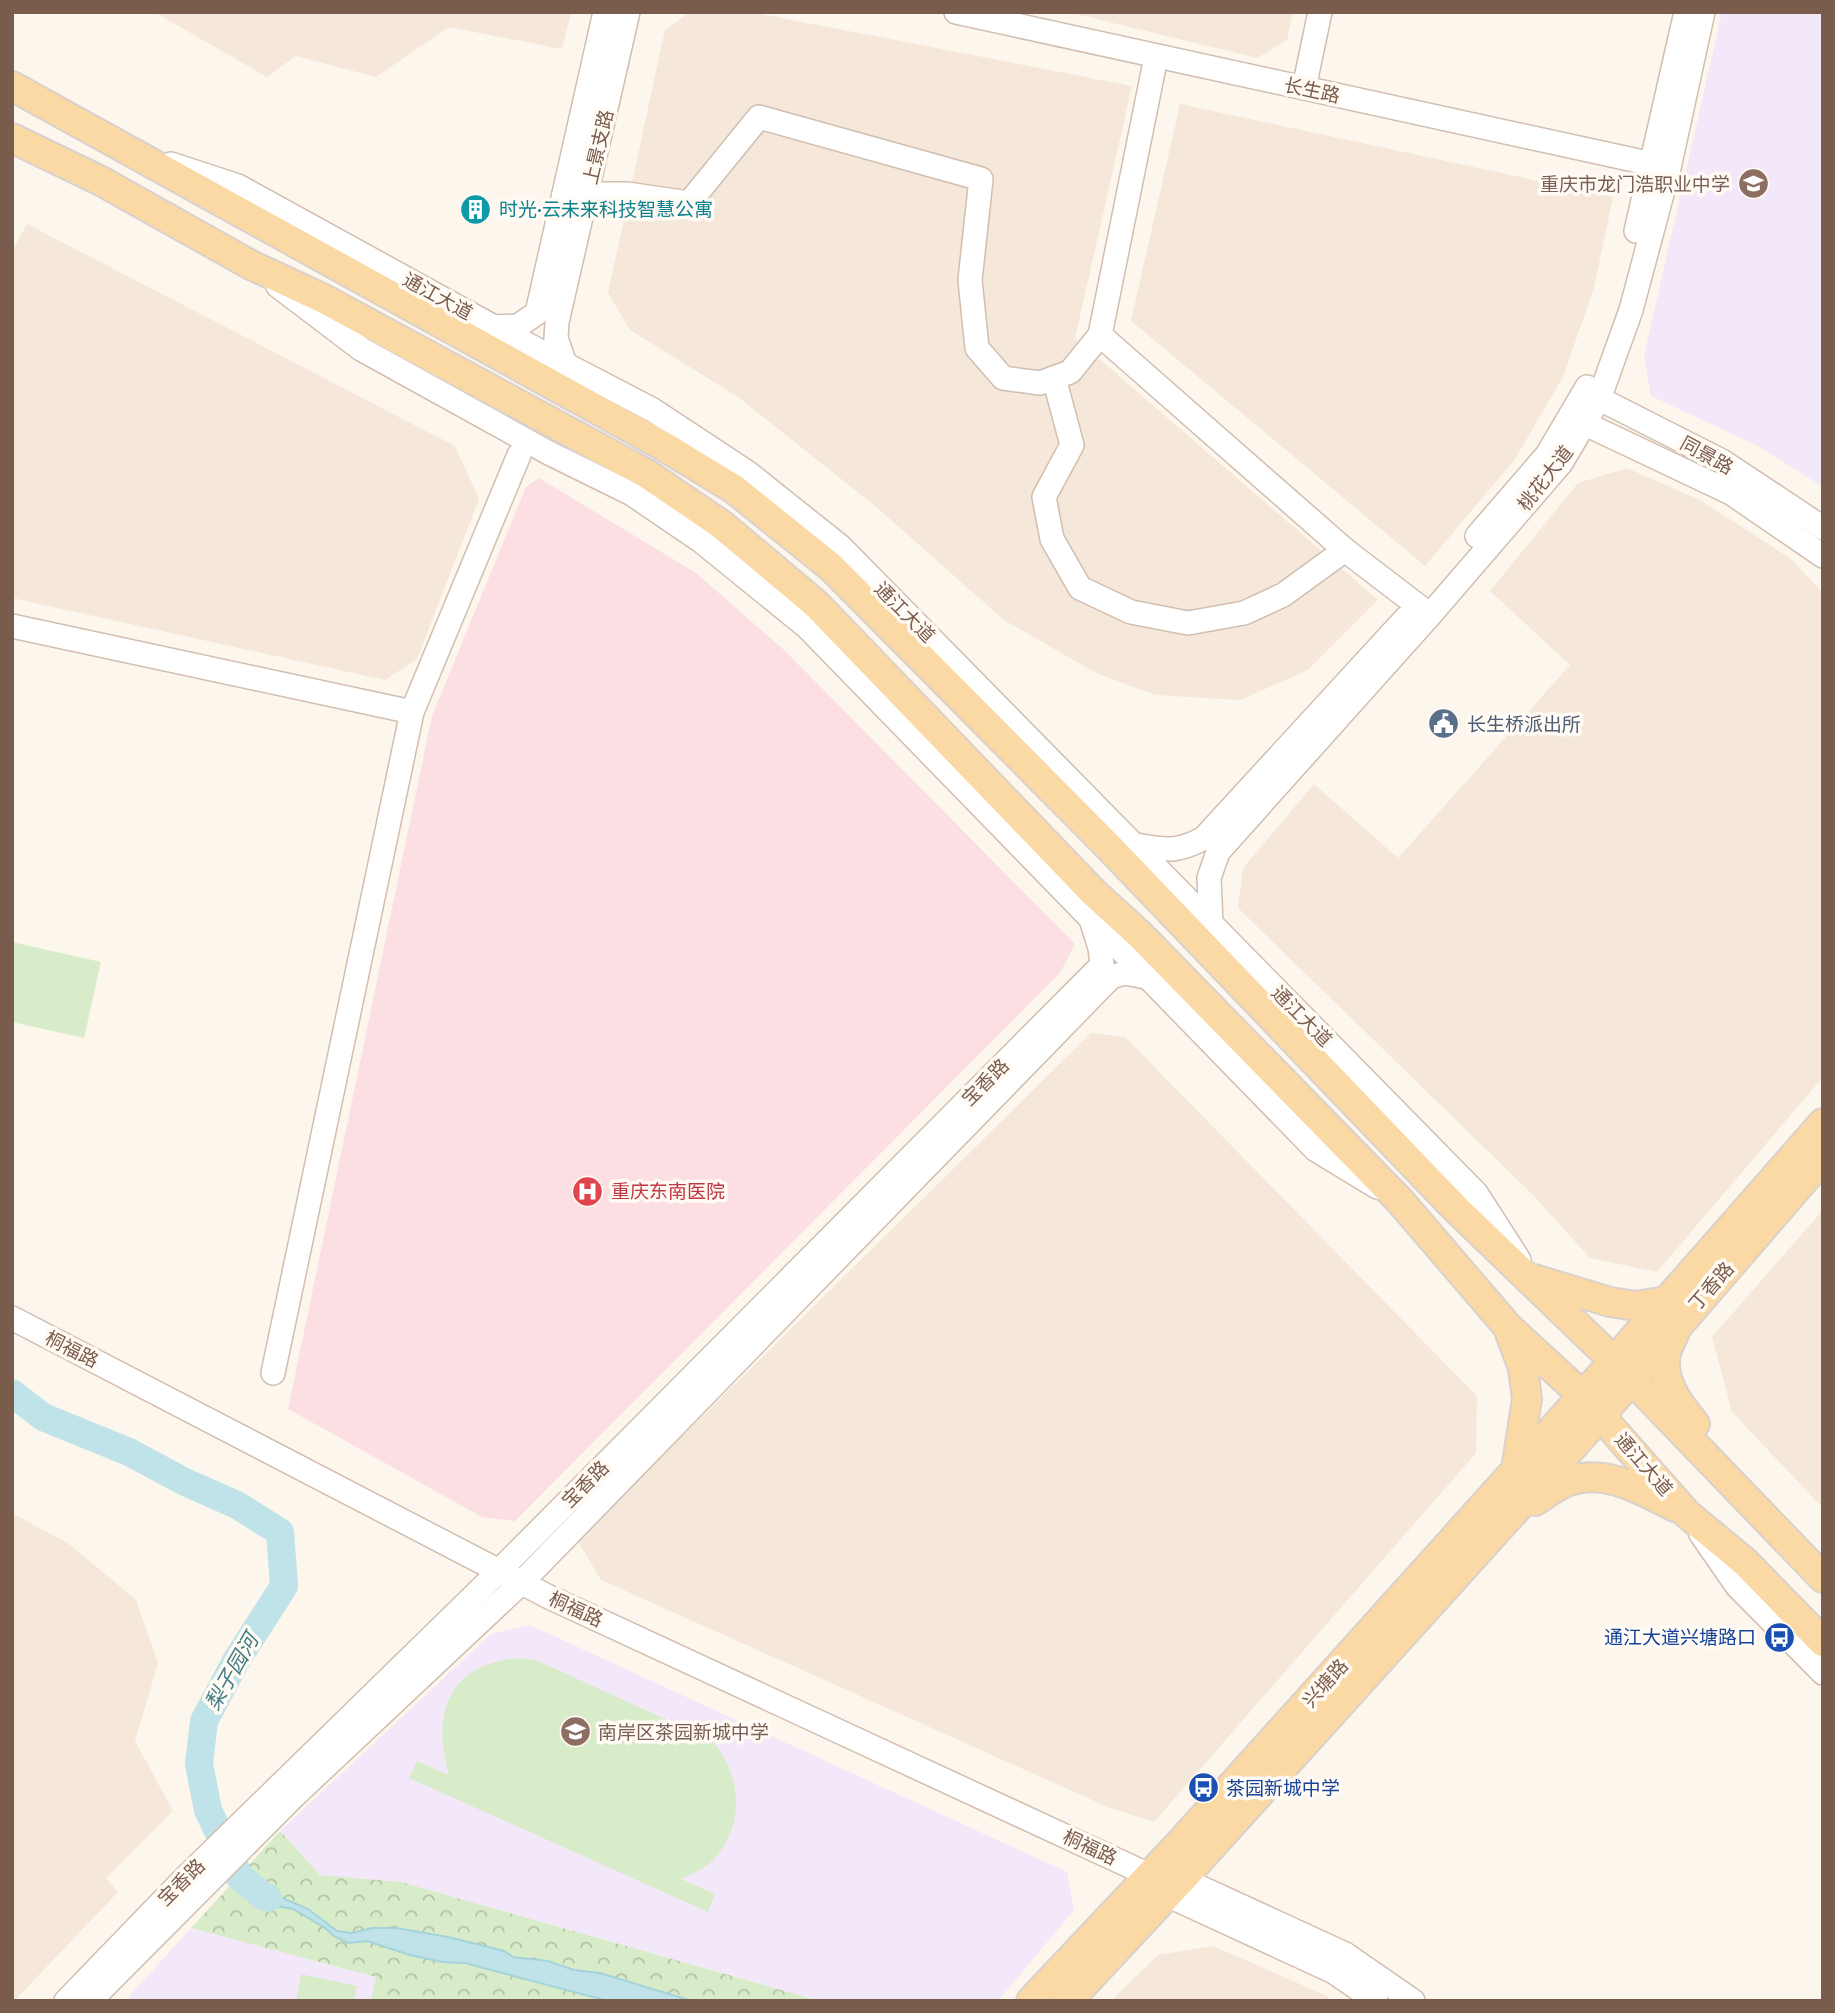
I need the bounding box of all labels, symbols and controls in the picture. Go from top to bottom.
street label: 长生路 [1282,72,1342,107]
street label: 上景支路 [578,107,617,187]
school or university icon: 重庆市龙门浩职业中学 [1736,167,1770,201]
place label: 重庆市龙门浩职业中学 [1540,172,1730,195]
building icon: 时光·云未来科技智慧公寓 [459,192,493,226]
place label: 时光·云未来科技智慧公寓 [499,197,713,220]
street label: 通江大道 [399,267,477,324]
street label: 同景路 [1677,431,1738,478]
street label: 桃花大道 [1512,441,1577,515]
street label: 通江大道 [870,577,940,647]
public building icon: 长生桥派出所 [1427,707,1461,741]
place label: 长生桥派出所 [1467,712,1581,735]
street label: 通江大道 [1267,981,1337,1051]
street label: 宝香路 [956,1053,1013,1110]
hospital icon: 重庆东南医院 [571,1174,605,1208]
place label: 重庆东南医院 [611,1179,725,1202]
street label: 丁香路 [1683,1257,1738,1315]
street label: 桐福路 [42,1325,103,1372]
street label: 通江大道 [1611,1427,1678,1500]
street label: 宝香路 [556,1455,613,1512]
street label: 桐福路 [546,1586,607,1631]
bus stop icon: 通江大道兴塘路口 [1762,1620,1796,1654]
water label: 梨子园河 [199,1625,265,1714]
place label: 通江大道兴塘路口 [1604,1625,1756,1648]
street label: 兴塘路 [1297,1654,1352,1712]
school or university icon: 南岸区茶园新城中学 [558,1715,592,1749]
place label: 南岸区茶园新城中学 [598,1720,769,1743]
bus stop icon: 茶园新城中学 [1186,1771,1220,1805]
place label: 茶园新城中学 [1226,1776,1340,1799]
street label: 桐福路 [1060,1824,1121,1869]
street label: 宝香路 [152,1853,209,1910]

